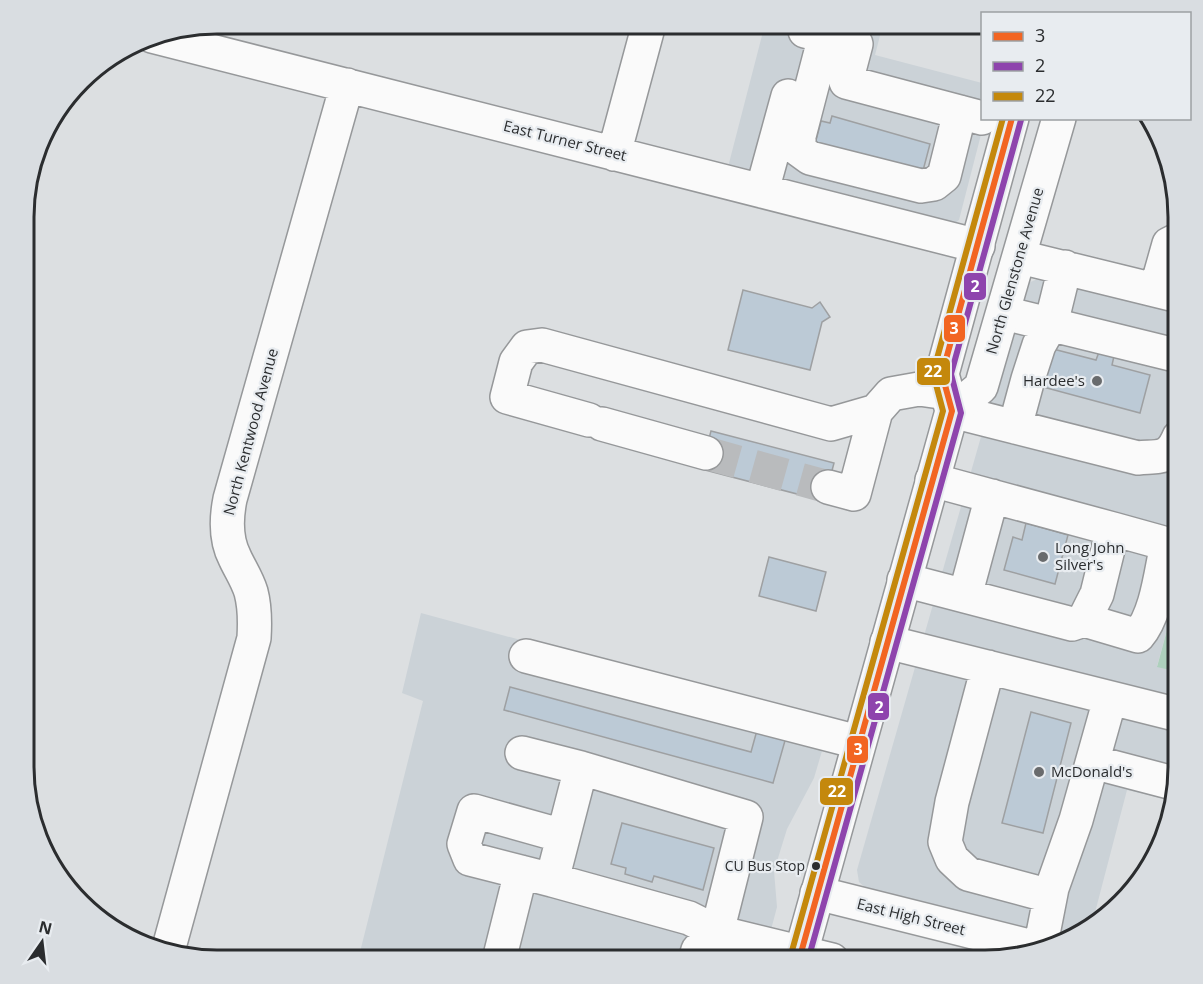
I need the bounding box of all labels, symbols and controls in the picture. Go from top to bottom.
legend [981,12,1191,120]
text: 3 [1035,23,1045,47]
text: 2 [1035,53,1045,77]
text: 22 [1035,83,1056,107]
street label: East Turner Street [502,115,629,165]
street label: North Glenstone Avenue [981,185,1047,356]
line badge: 2 [963,272,987,301]
text: 2 [970,275,980,297]
line badge: 3 [943,314,966,343]
text: 3 [949,317,959,339]
street label: North Kentwood Avenue [218,346,282,517]
line badge: 22 [916,357,951,386]
text: 22 [924,360,942,382]
place label: Hardee's [1023,370,1085,390]
marker: Hardee's [1090,374,1104,388]
place label: Long John Silver's [1055,537,1125,574]
marker: Long John Silver's [1036,550,1050,564]
line badge: 2 [867,692,890,721]
text: 2 [874,696,884,718]
line badge: 3 [846,735,869,764]
text: 3 [853,738,863,760]
place label: McDonald's [1051,761,1133,781]
marker: McDonald's [1032,765,1046,779]
line badge: 22 [819,777,854,806]
text: 22 [828,780,846,802]
place label: CU Bus Stop [725,856,805,875]
marker: CU Bus Stop [810,860,822,872]
street label: East High Street [855,893,968,939]
north arrow [12,912,72,972]
text: N [37,915,55,940]

